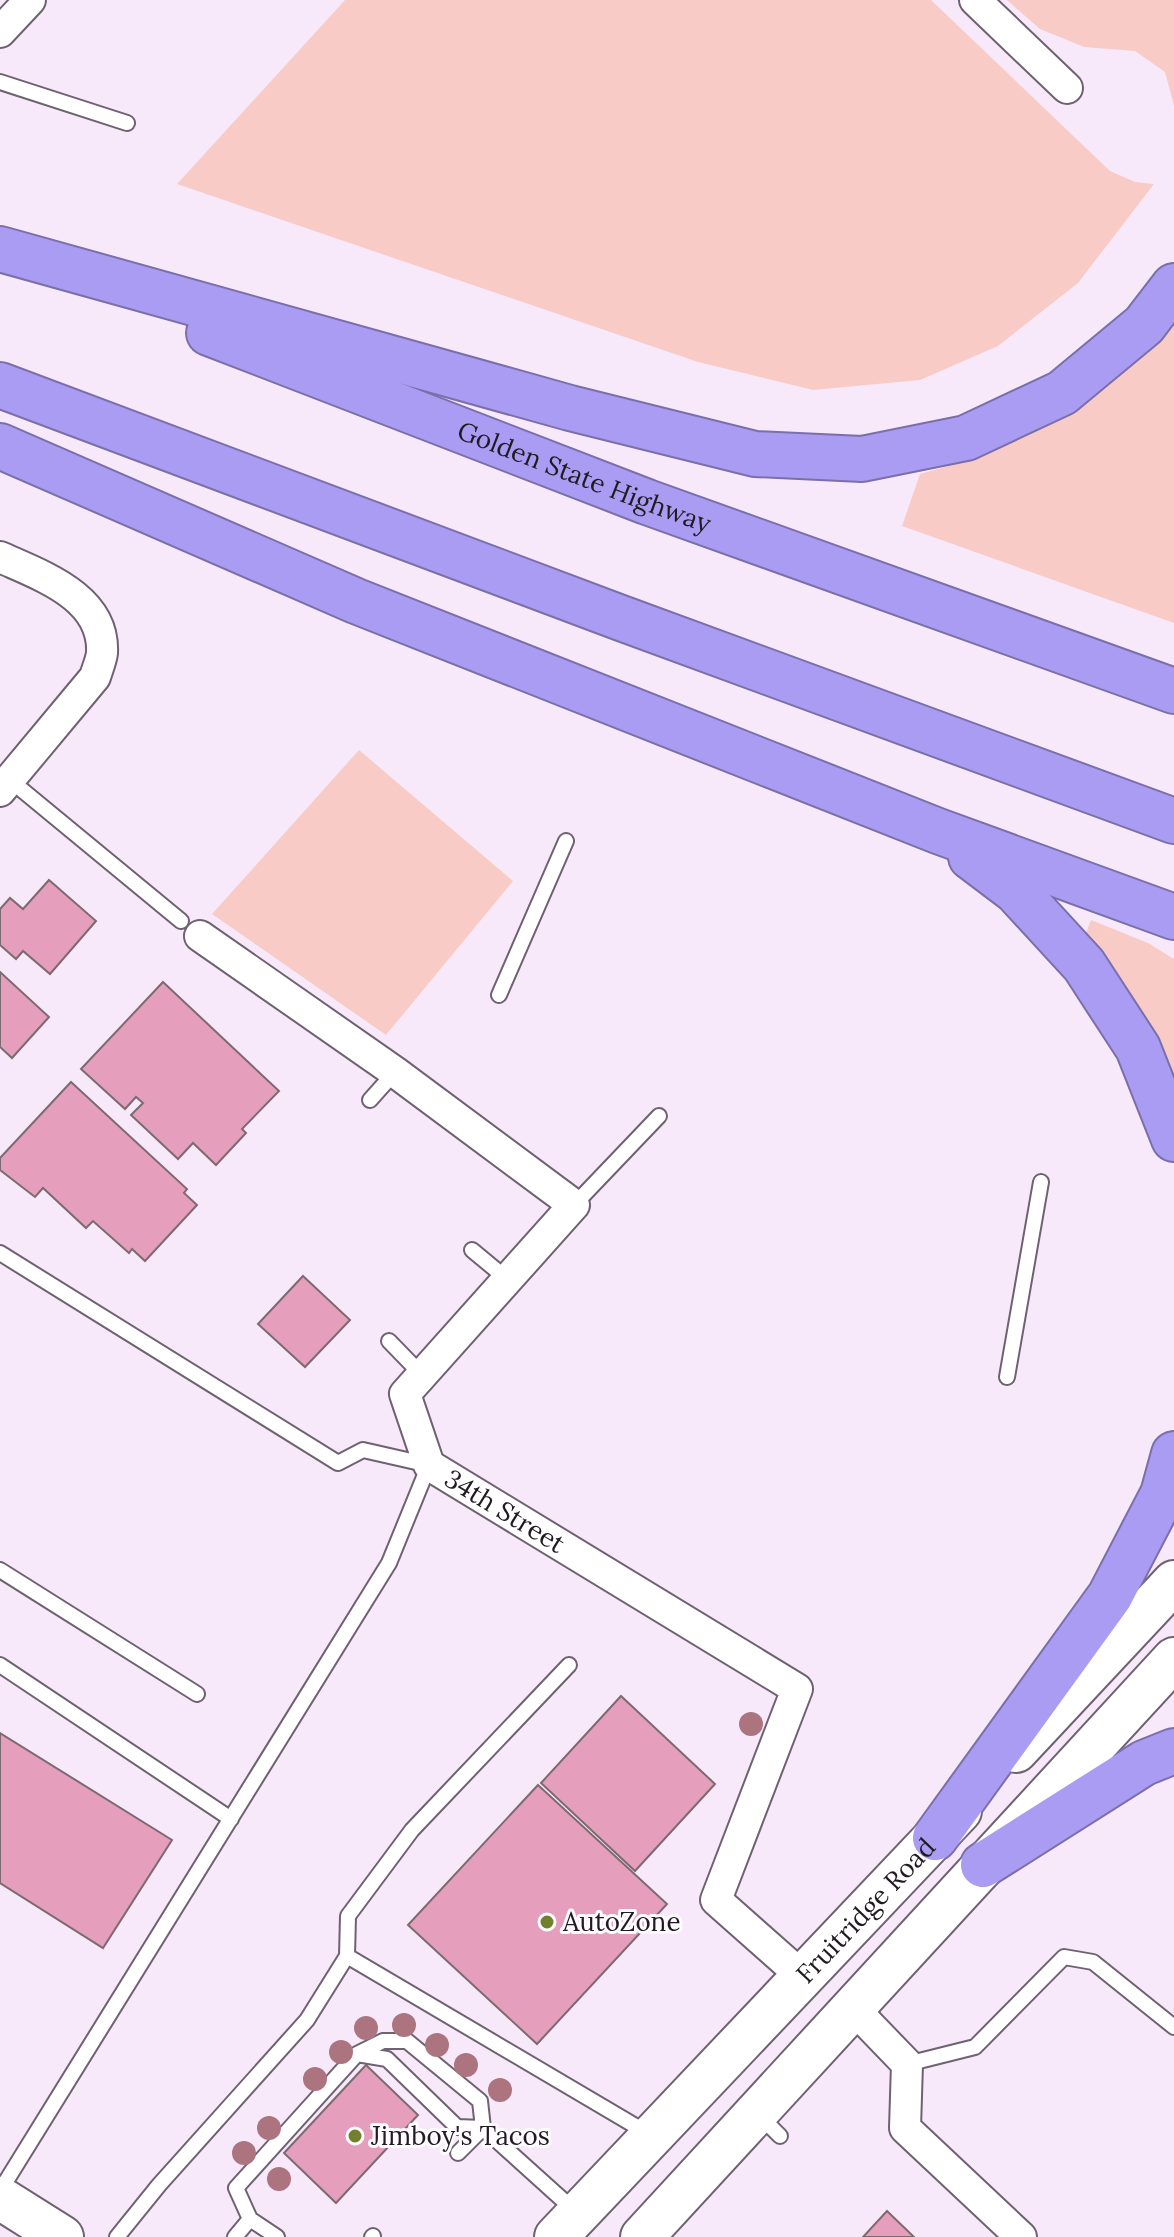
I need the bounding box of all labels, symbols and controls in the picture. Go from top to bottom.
street label: Golden State Highway [453,413,716,540]
street label: 34th Street [439,1462,571,1560]
street label: Fruitridge Road [789,1830,942,1990]
place label: AutoZone [562,1905,680,1938]
marker: AutoZone [538,1913,556,1931]
place label: Jimboy's Tacos [370,2119,550,2152]
marker: Jimboy's Tacos [346,2127,364,2145]

